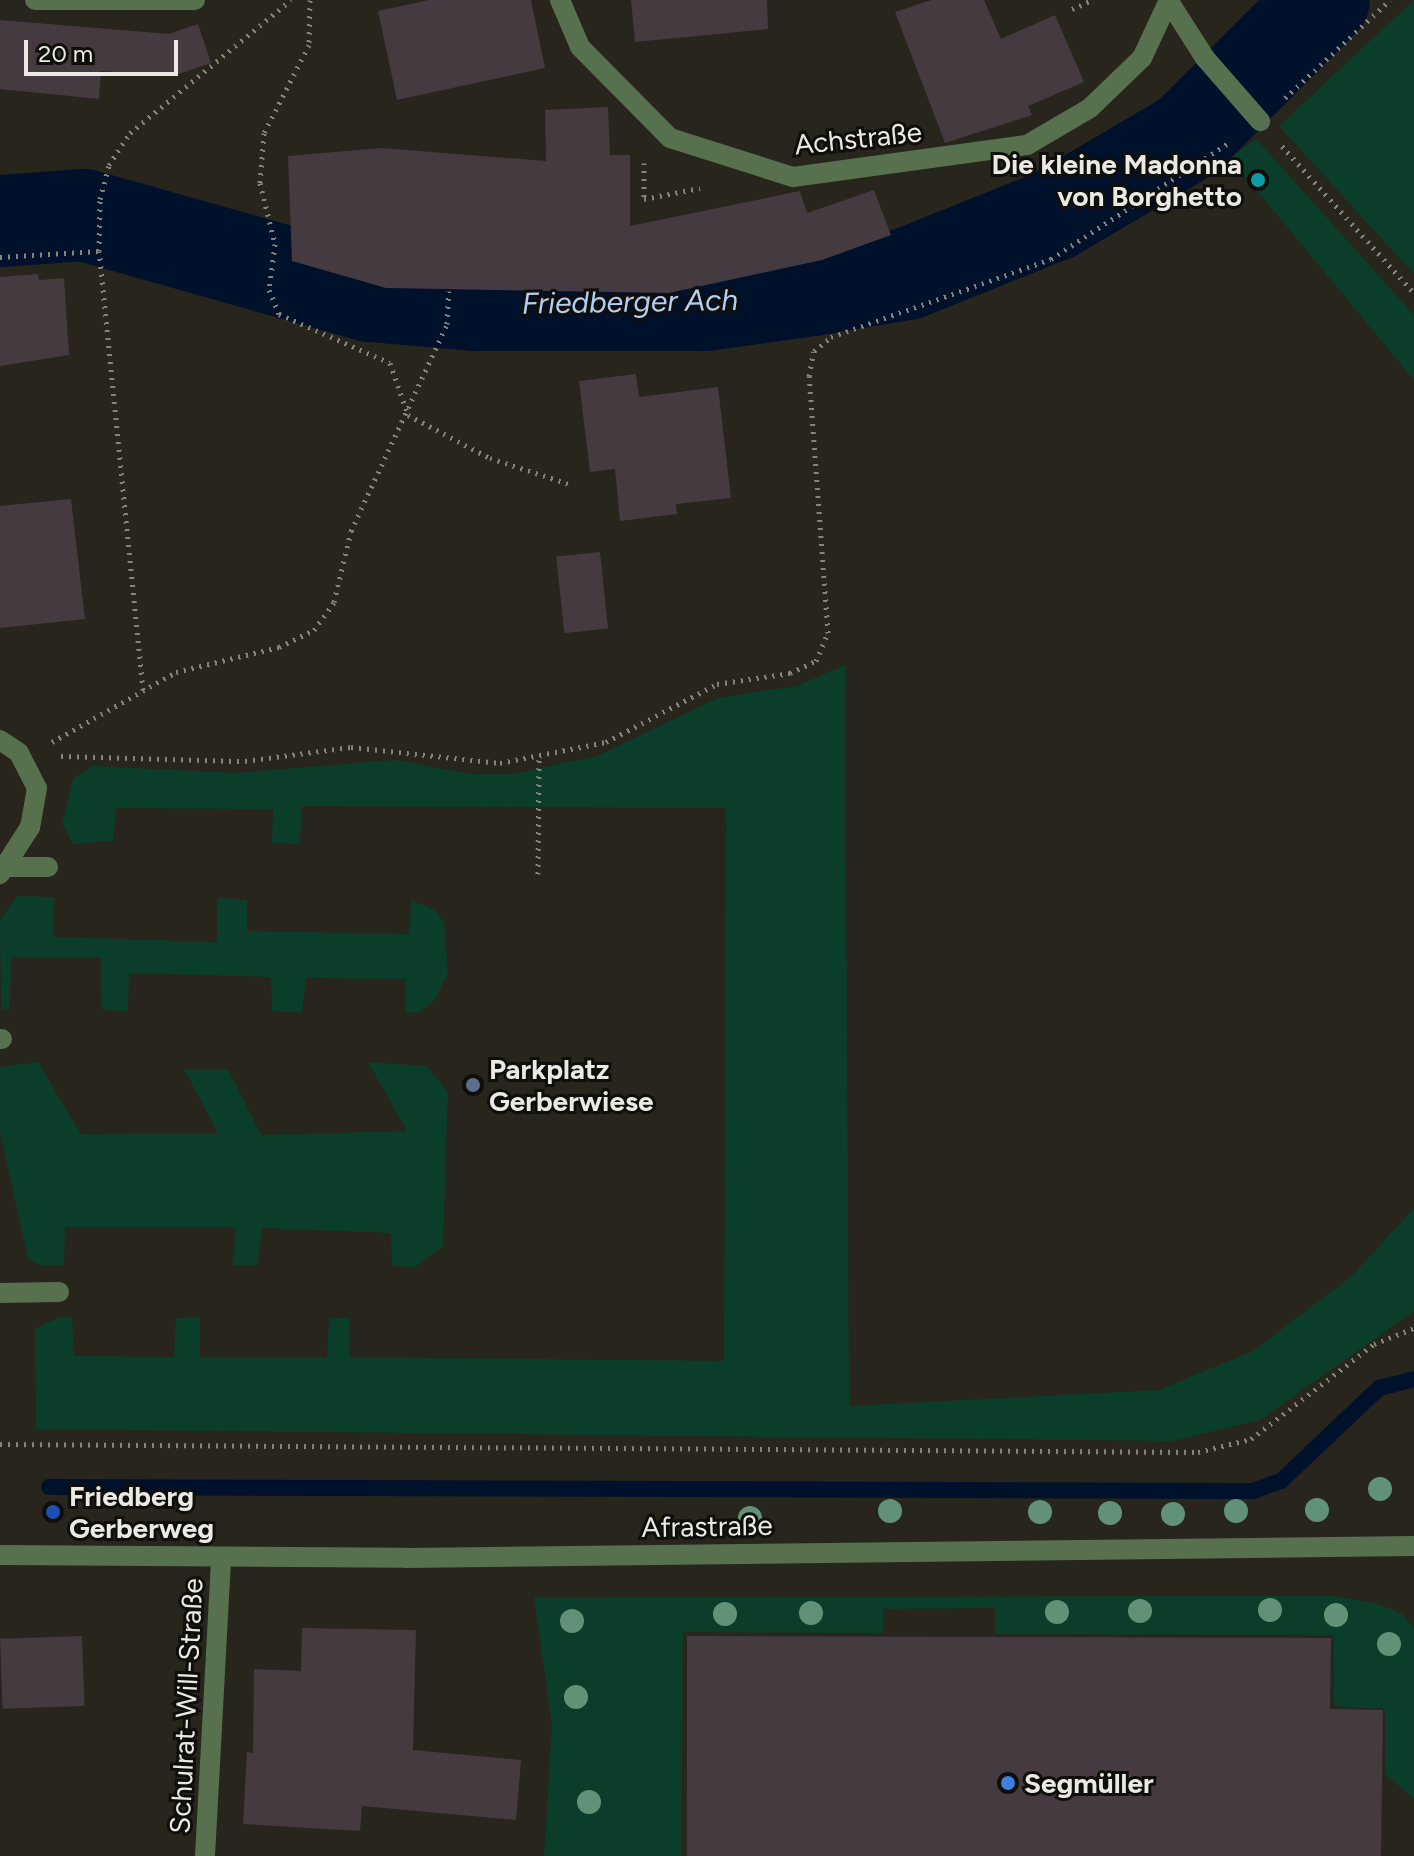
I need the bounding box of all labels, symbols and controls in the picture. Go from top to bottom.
scale bar [28,24,182,74]
text: 20 m [38,39,93,68]
street label: Achstraße [793,115,923,161]
place label: Die kleine Madonna von Borghetto [991,147,1242,213]
marker: Die kleine Madonna von Borghetto [1249,171,1267,189]
water label: Friedberger Ach [522,282,738,322]
place label: Parkplatz Gerberwiese [489,1052,654,1118]
marker: Parkplatz Gerberwiese [464,1076,482,1094]
place label: Friedberg Gerberweg [69,1479,214,1545]
marker: Friedberg Gerberweg [44,1503,62,1521]
street label: Afrastraße [641,1508,773,1544]
street label: Schulrat-Will-Straße [163,1577,209,1835]
place label: Segmüller [1024,1766,1154,1800]
marker: Segmüller [999,1774,1017,1792]

